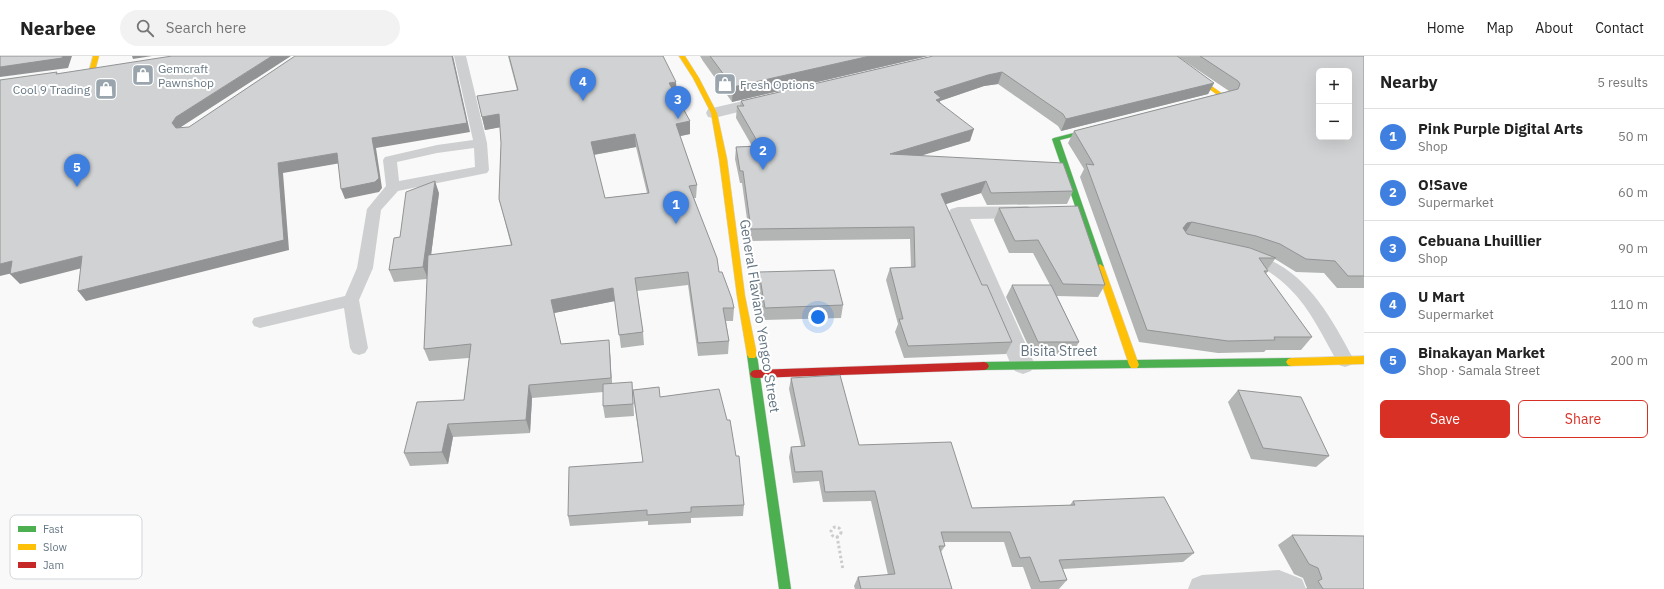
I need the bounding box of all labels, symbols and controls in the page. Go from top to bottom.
search box [120,10,400,46]
text: Nearbee [20,16,96,40]
icon: search [134,17,156,39]
text: Search here [166,18,246,37]
text: Home [1427,19,1464,37]
text: Map [1486,19,1513,37]
text: About [1535,19,1573,37]
text: Contact [1595,19,1644,37]
place label: Gemcraft Pawnshop [158,61,214,90]
shop icon: Gemcraft Pawnshop [130,62,156,88]
pin: 4 [570,68,596,101]
map controls [1316,68,1352,140]
button: + [1316,68,1352,104]
shop icon: Fresh Options [712,71,738,97]
text: Nearby [1380,71,1438,93]
text: 5 results [1597,74,1648,91]
shop icon: Cool 9 Trading [93,76,119,102]
place label: Fresh Options [740,77,815,92]
place label: Cool 9 Trading [13,82,91,97]
pin: 3 [665,86,691,119]
button: − [1316,104,1352,140]
text: Pink Purple Digital Arts [1418,119,1583,138]
text: 1 [1389,128,1397,145]
text: 50 m [1618,128,1648,145]
pin: 2 [750,137,776,170]
text: Shop [1418,138,1448,155]
pin: 5 [64,154,90,187]
text: O!Save [1418,175,1468,194]
text: 2 [1389,184,1397,201]
text: 60 m [1618,184,1648,201]
pin: 1 [663,191,689,224]
text: Supermarket [1418,194,1494,211]
street label: General Flaviano Yengco Street [736,218,784,414]
text: Cebuana Lhuillier [1418,231,1542,250]
text: 3 [1389,240,1397,257]
text: 90 m [1618,240,1648,257]
text: Shop [1418,250,1448,267]
text: U Mart [1418,287,1465,306]
text: 4 [1389,296,1397,313]
text: 110 m [1610,296,1648,313]
text: Supermarket [1418,306,1494,323]
your location [808,307,828,327]
street label: Bisita Street [1020,342,1098,360]
text: Binakayan Market [1418,343,1545,362]
text: 5 [1389,352,1397,369]
text: 200 m [1610,352,1648,369]
text: Shop · Samala Street [1418,362,1540,379]
button: Save [1380,400,1510,438]
button: Share [1518,400,1648,438]
legend [10,515,142,579]
text: Fast [43,522,64,536]
text: Slow [43,540,67,554]
text: Jam [43,558,64,572]

